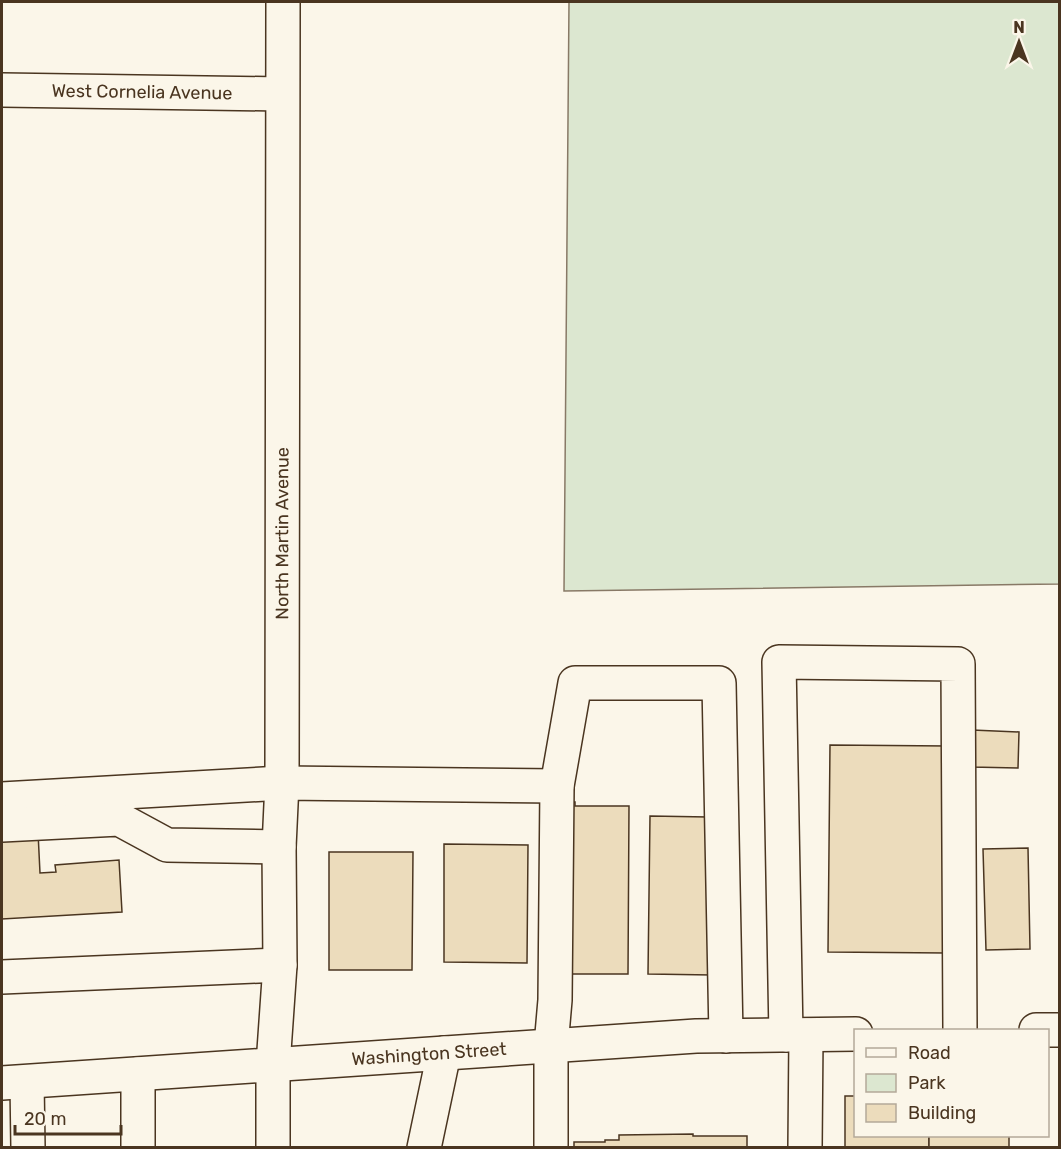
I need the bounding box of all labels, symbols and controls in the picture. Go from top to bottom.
north arrow [989,12,1049,72]
text: N [1013,18,1025,37]
street label: West Cornelia Avenue [51,80,232,104]
street label: North Martin Avenue [271,447,293,620]
legend [854,1029,1049,1137]
street label: Washington Street [351,1038,507,1070]
text: Road [908,1042,951,1064]
text: Park [908,1072,946,1094]
scale bar [15,1098,122,1136]
text: Building [908,1102,976,1124]
text: 20 m [24,1108,66,1130]

